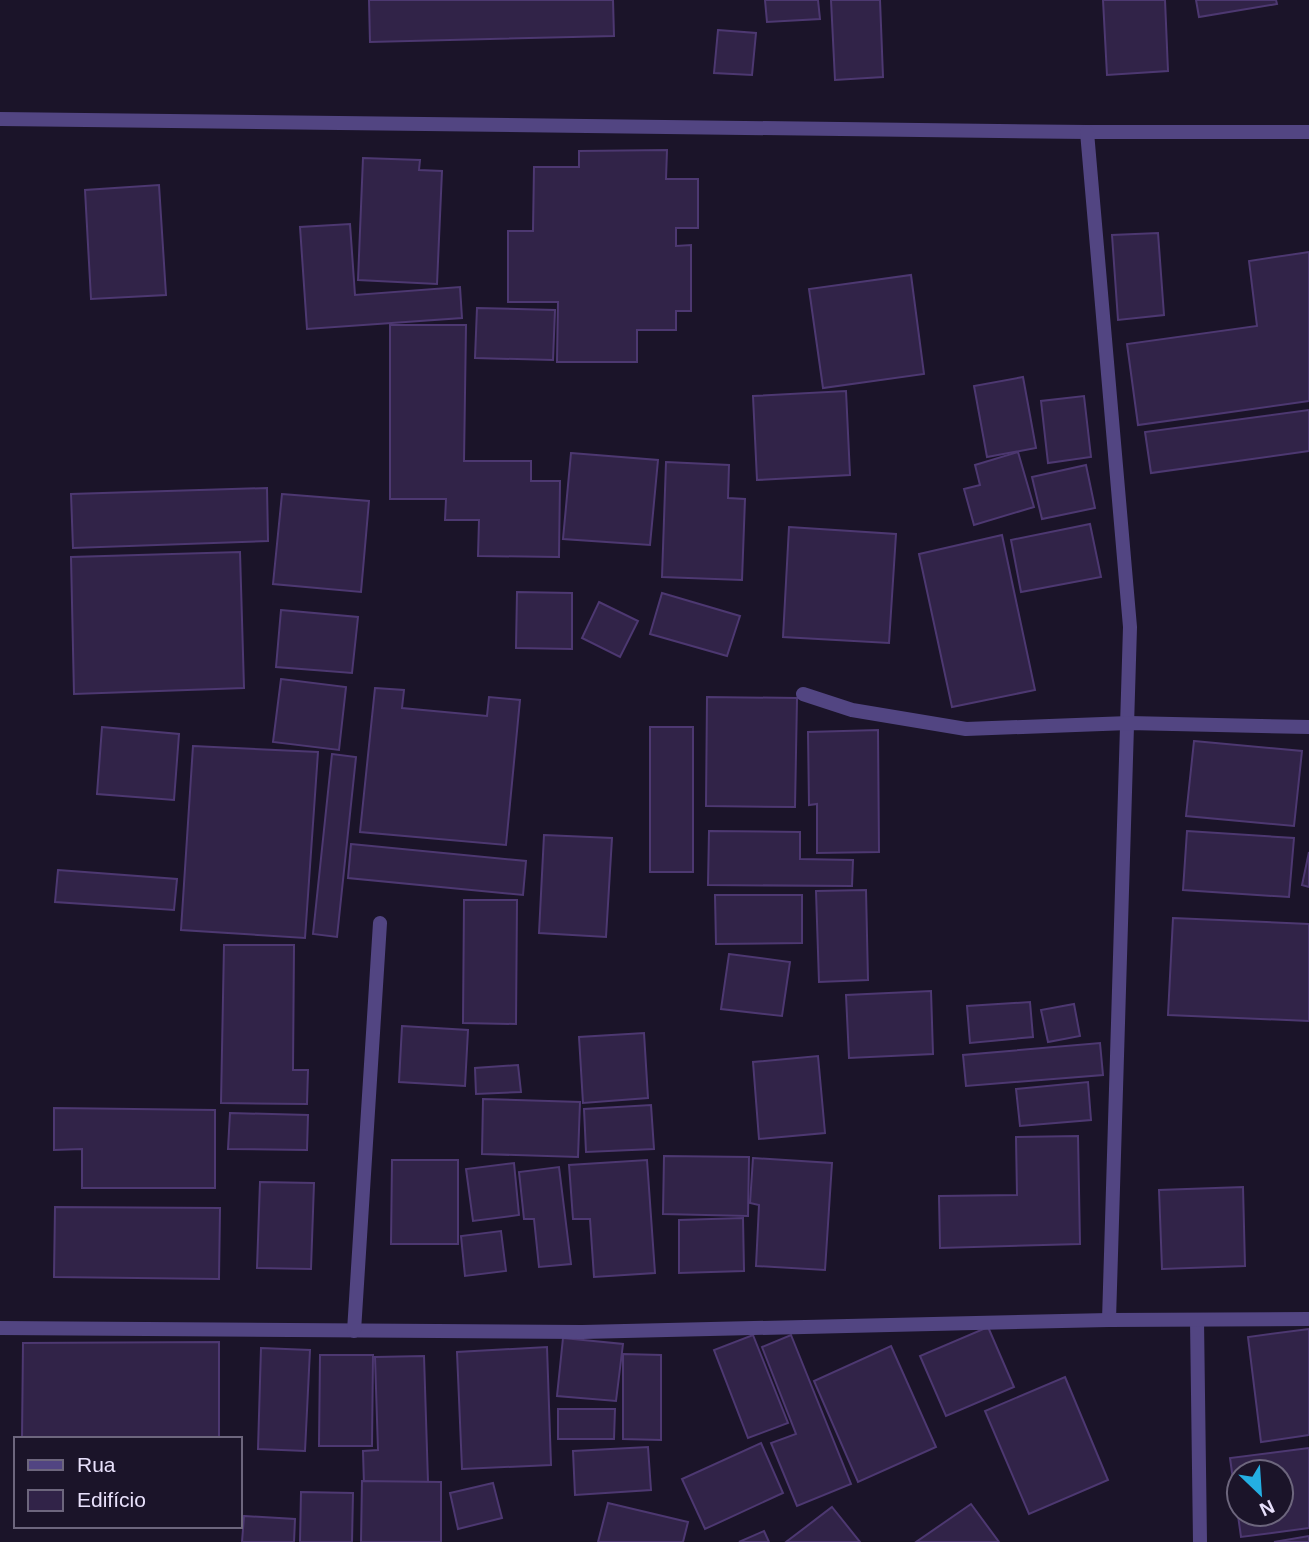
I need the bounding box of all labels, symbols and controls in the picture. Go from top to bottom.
legend [14,1437,242,1528]
text: Rua [77,1453,116,1476]
north arrow [1225,1458,1295,1528]
text: Edifício [77,1488,146,1511]
text: N [1256,1496,1278,1520]

